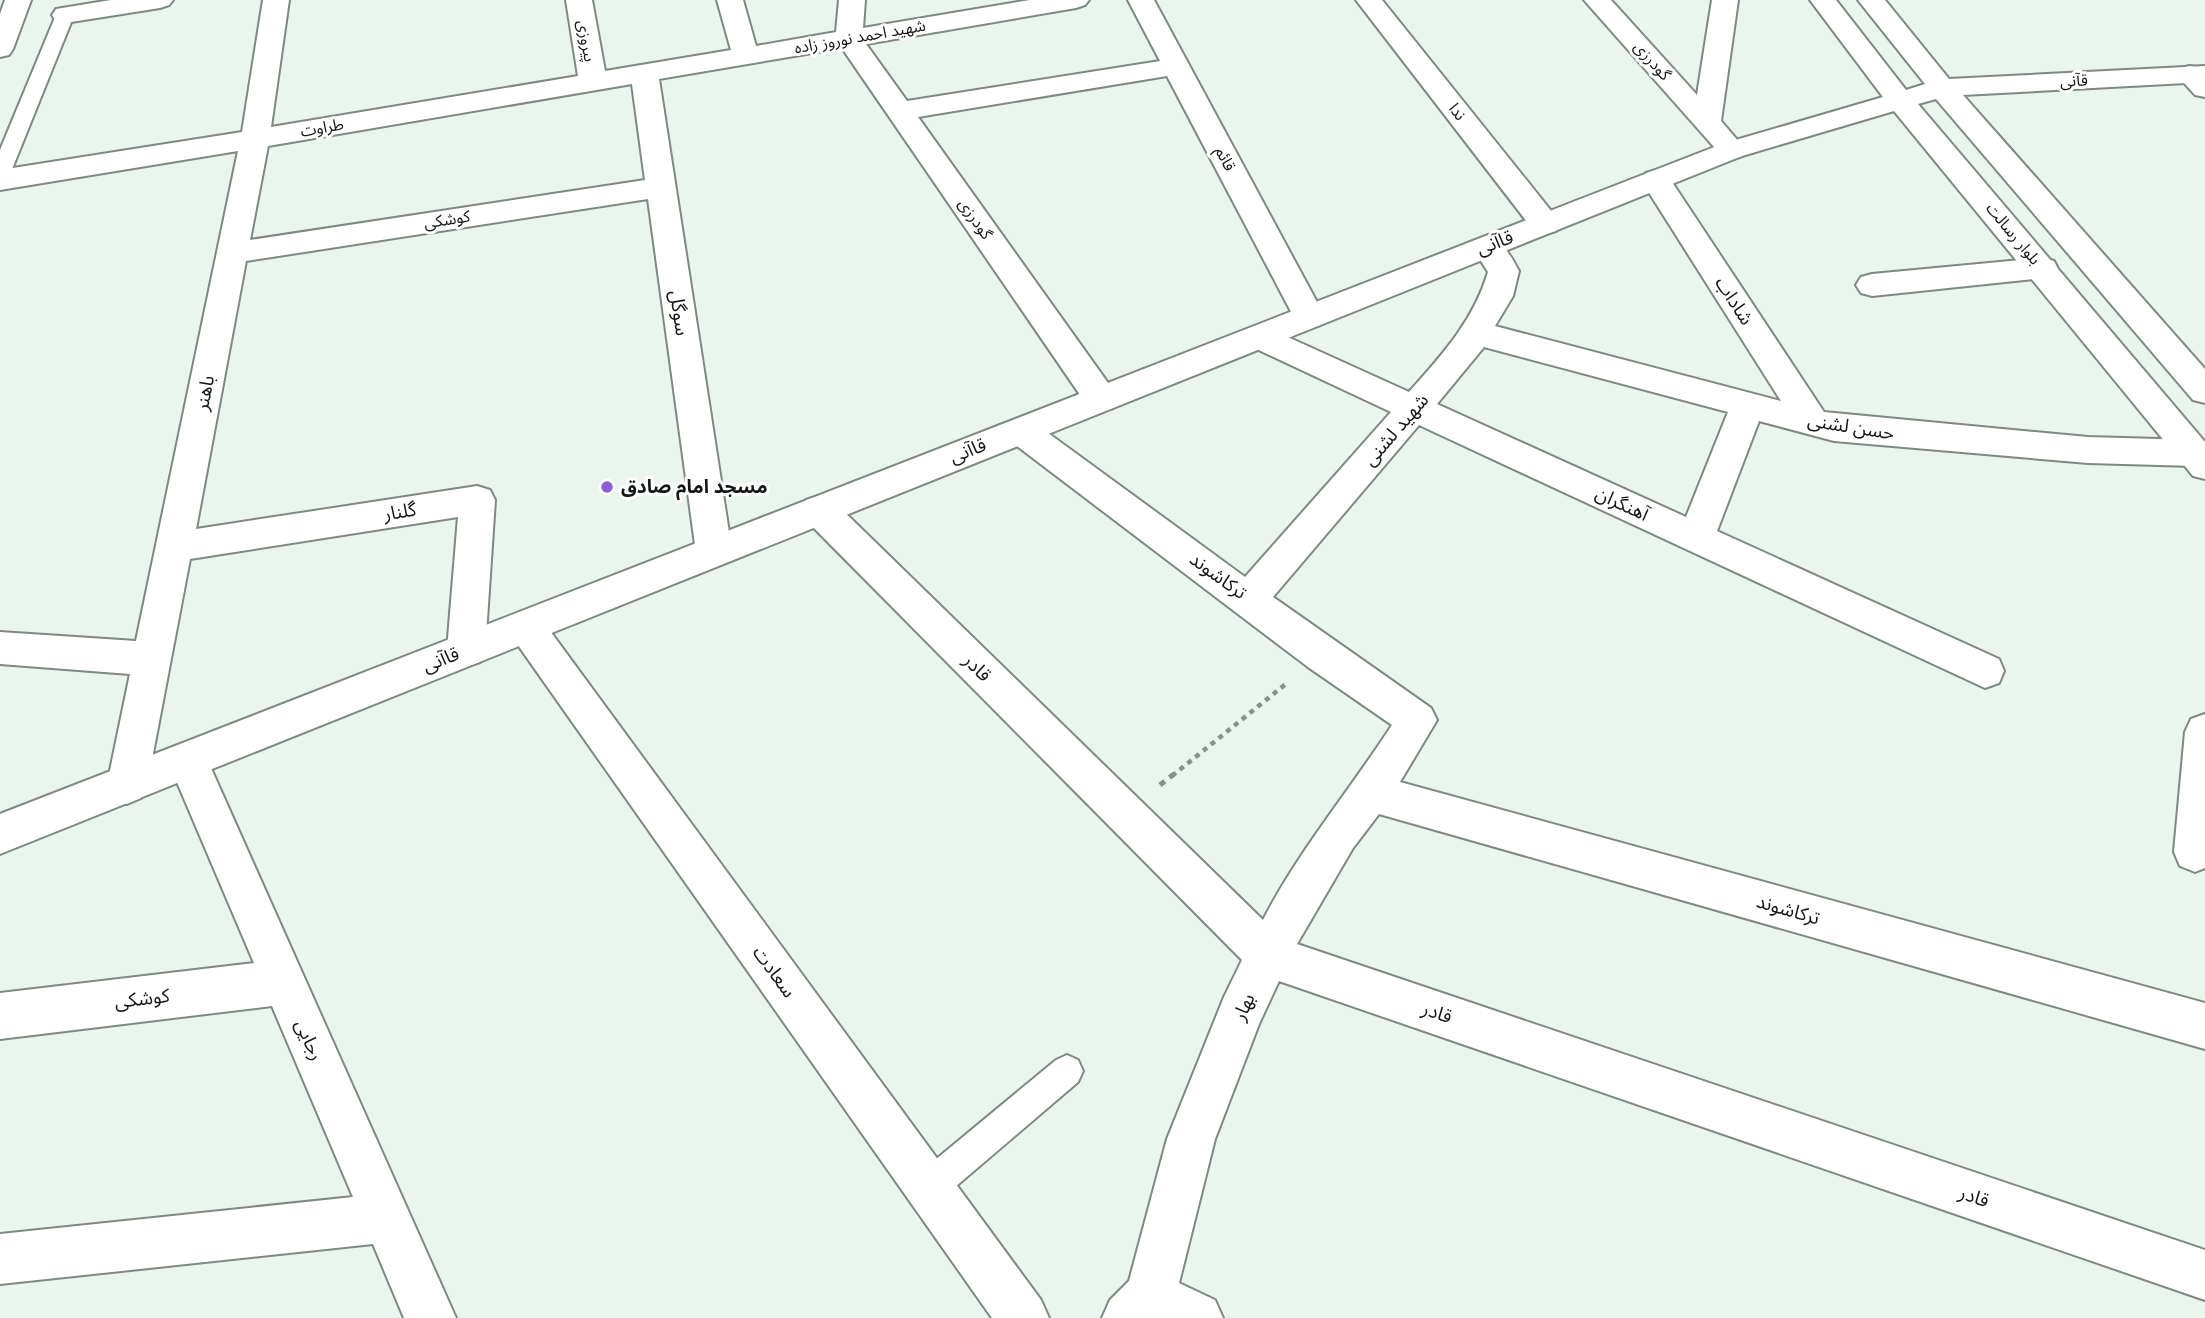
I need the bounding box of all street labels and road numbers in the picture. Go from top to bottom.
street label: شهید احمد نوروز زاده [792,9,928,65]
street label: پیروزی [566,17,606,65]
street label: گودرزی [1624,33,1680,90]
street label: قآنی [2059,63,2089,99]
street label: ندا [1438,95,1476,129]
street label: طراوت [298,107,347,149]
street label: قائم [1204,140,1246,178]
street label: گودرزی [948,191,1002,248]
street label: بلوار رسالت [1976,194,2050,274]
street label: کوشکی [421,200,473,240]
street label: قاآنی [1470,218,1520,268]
street label: شاداب [1703,268,1765,334]
street label: سوگل [656,288,702,338]
street label: باهنر [182,372,228,415]
street label: شهید لشنی [1352,384,1440,476]
street label: حسن لشنی [1805,400,1897,454]
street label: قاآنی [943,425,993,477]
street label: آهنگران [1588,474,1657,535]
street label: گلنار [380,490,420,534]
street label: ترکاشوند [1180,541,1256,611]
street label: قاآنی [416,634,466,686]
street label: قادر [952,643,1002,693]
street label: ترکاشوند [1751,882,1825,938]
street label: سعادت [741,937,807,1007]
street label: کوشکی [112,976,173,1022]
street label: بهار [1220,986,1268,1029]
street label: قادر [1415,989,1458,1037]
street label: رجایی [282,1012,336,1068]
street label: قادر [1952,1173,1995,1221]

